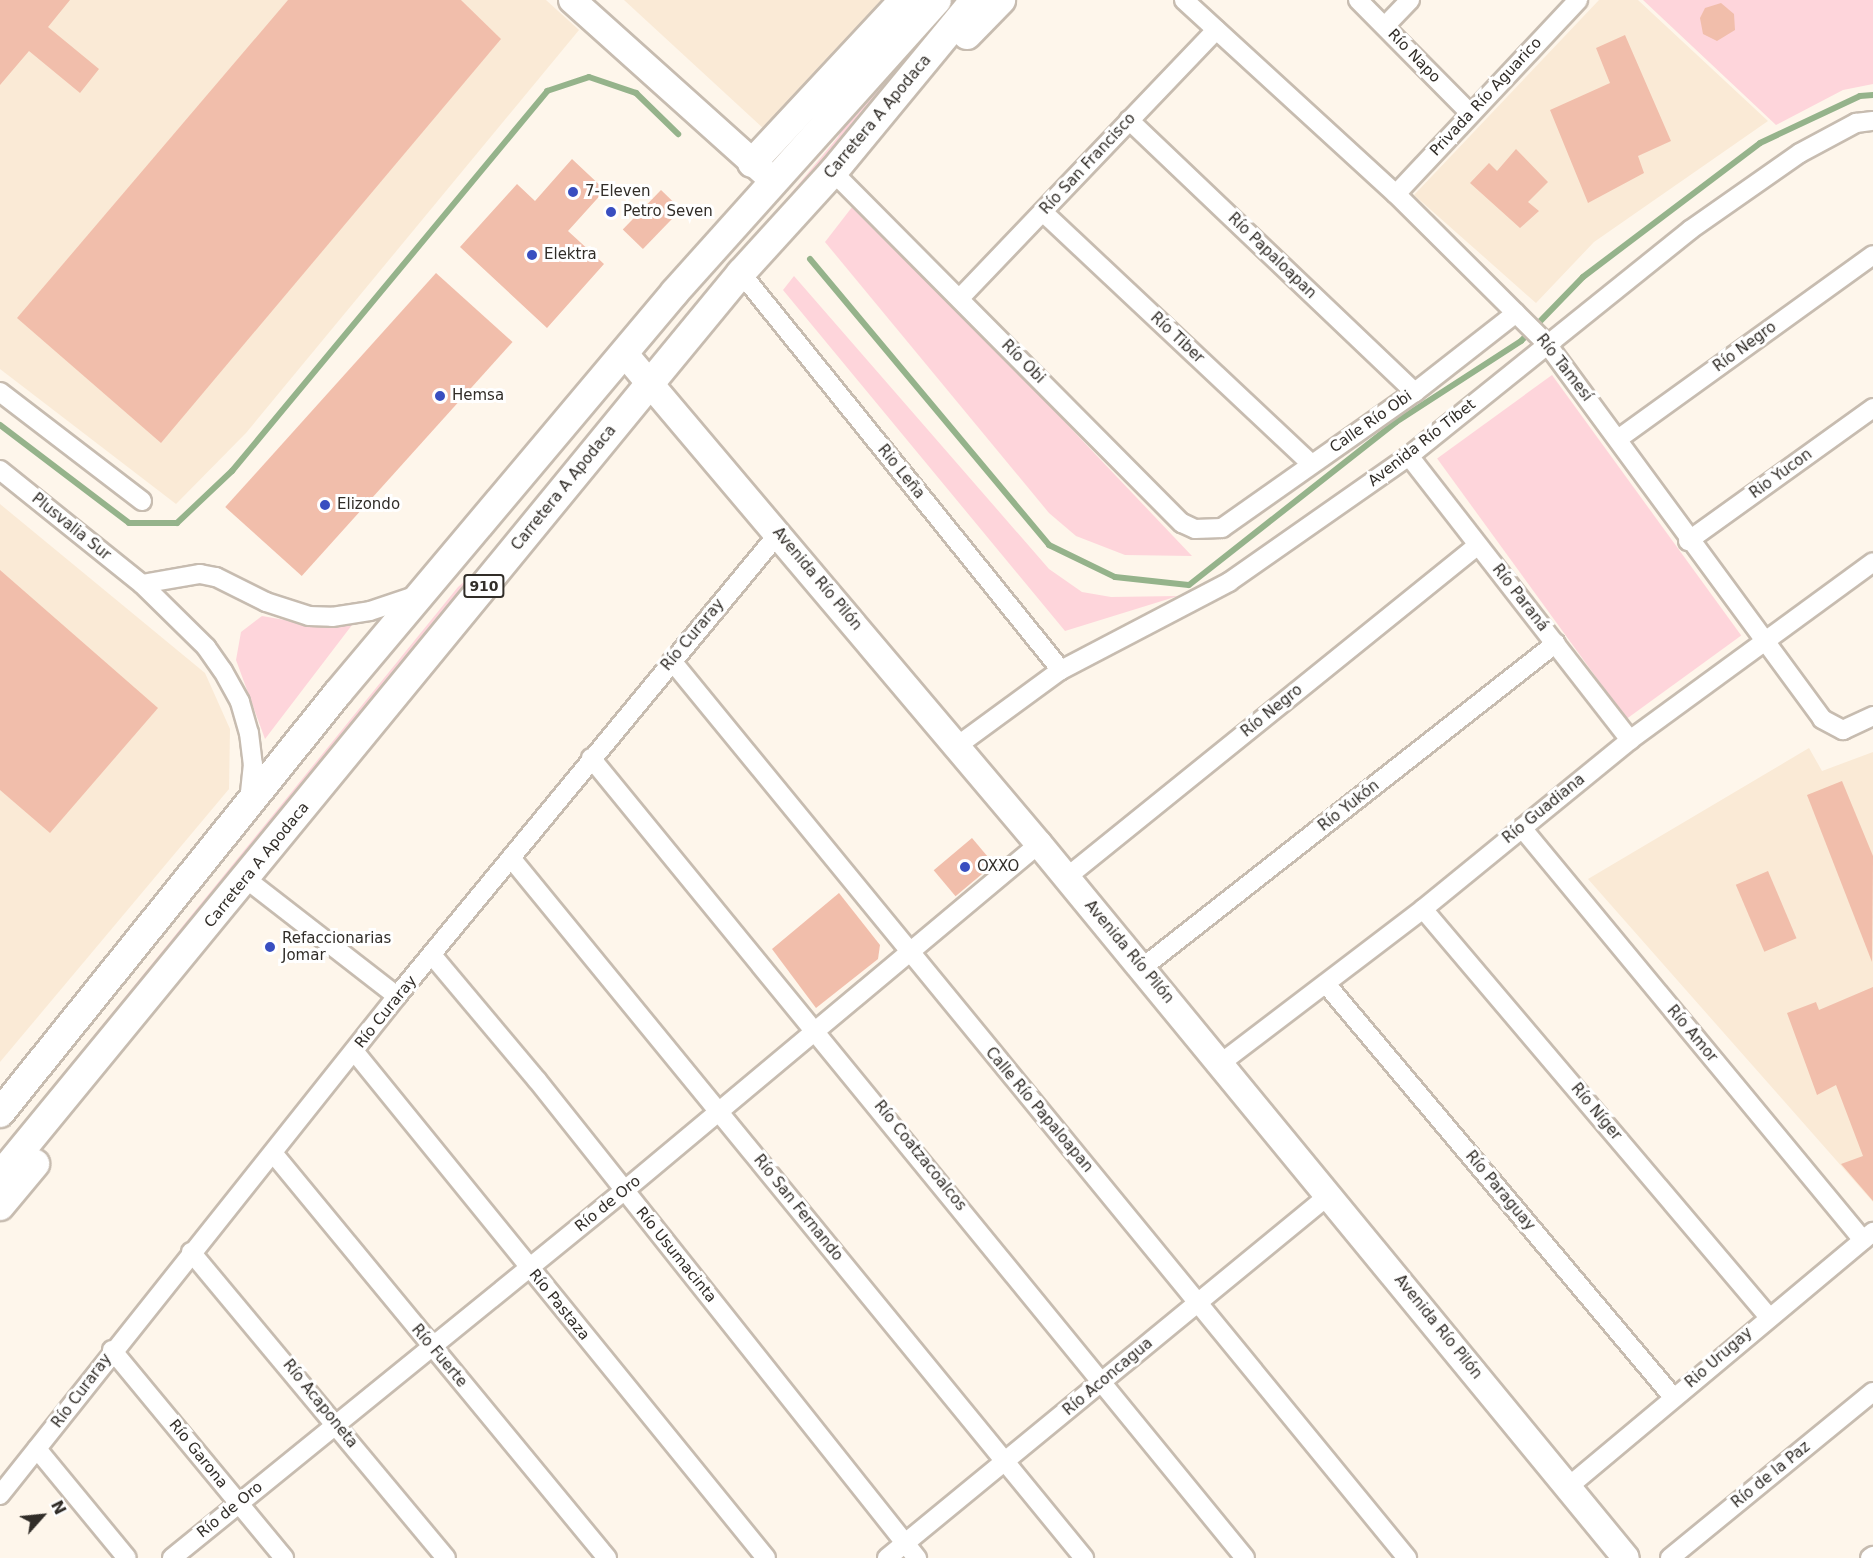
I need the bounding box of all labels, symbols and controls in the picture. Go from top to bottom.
street label: Río Napo [1384,25,1444,87]
street label: Privada Río Aguarico [1426,34,1546,160]
street label: Carretera A Apodaca [821,51,935,183]
street label: Río San Francisco [1037,110,1139,218]
place label: 7-Eleven [585,183,650,201]
marker: 7-Eleven [566,185,580,199]
place label: Petro Seven [623,203,713,221]
marker: Petro Seven [604,205,618,219]
street label: Río Papaloapan [1224,209,1320,303]
place label: Elektra [544,246,597,264]
marker: Elektra [525,248,539,262]
street label: Río Tiber [1147,309,1207,367]
street label: Río Negro [1710,318,1780,376]
street label: Río Tamesí [1532,331,1596,405]
street label: Río Obi [998,337,1048,387]
place label: Hemsa [452,387,504,405]
street label: Calle Río Obi [1327,387,1415,457]
marker: Hemsa [433,389,447,403]
street label: Avenida Río Tíbet [1365,396,1479,490]
street label: Carretera A Apodaca [508,422,620,554]
street label: Rio Leña [874,441,928,503]
street label: Rio Yucon [1746,445,1816,503]
street label: Plusvalia Sur [28,490,114,564]
place label: Elizondo [337,496,400,514]
marker: Elizondo [318,498,332,512]
street label: Avenida Río Pilón [769,524,865,634]
street label: Río Paraná [1488,561,1552,635]
road number: 910 [463,575,505,597]
street label: Río Curaray [658,595,728,675]
street label: Río Negro [1238,681,1306,741]
street label: Río Guadiana [1499,770,1589,848]
street label: Río Yukón [1315,777,1383,835]
street label: Carretera A Apodaca [201,799,313,931]
place label: OXXO [977,858,1019,876]
marker: OXXO [958,860,972,874]
street label: Avenida Río Pilón [1081,897,1177,1007]
place label: Refaccionarias Jomar [282,929,391,964]
marker: Refaccionarias Jomar [263,940,277,954]
street label: Río Curaray [351,972,421,1052]
street label: Río Amor [1663,1002,1721,1066]
street label: Calle Río Papaloapan [981,1044,1097,1176]
street label: Río Níger [1567,1080,1625,1144]
street label: Río Coatzacoalcos [870,1097,970,1215]
street label: Río Paraguay [1461,1147,1539,1235]
street label: Río San Fernando [750,1151,846,1265]
street label: Río de Oro [572,1172,644,1236]
street label: Río Usumacinta [632,1204,720,1306]
street label: Río Pastaza [525,1266,593,1344]
street label: Avenida Río Pilón [1390,1271,1486,1383]
street label: Río Fuerte [408,1321,470,1391]
street label: Rio Urugay [1682,1324,1756,1392]
street label: Río Aconcagua [1060,1334,1156,1420]
street label: Río Curaray [48,1350,116,1432]
street label: Río Acaponeta [279,1356,361,1452]
street label: Río Garona [165,1416,231,1492]
street label: Río de la Paz [1728,1438,1814,1512]
street label: Río de Oro [194,1478,266,1542]
north arrow [12,1486,72,1546]
text: N [47,1497,70,1518]

